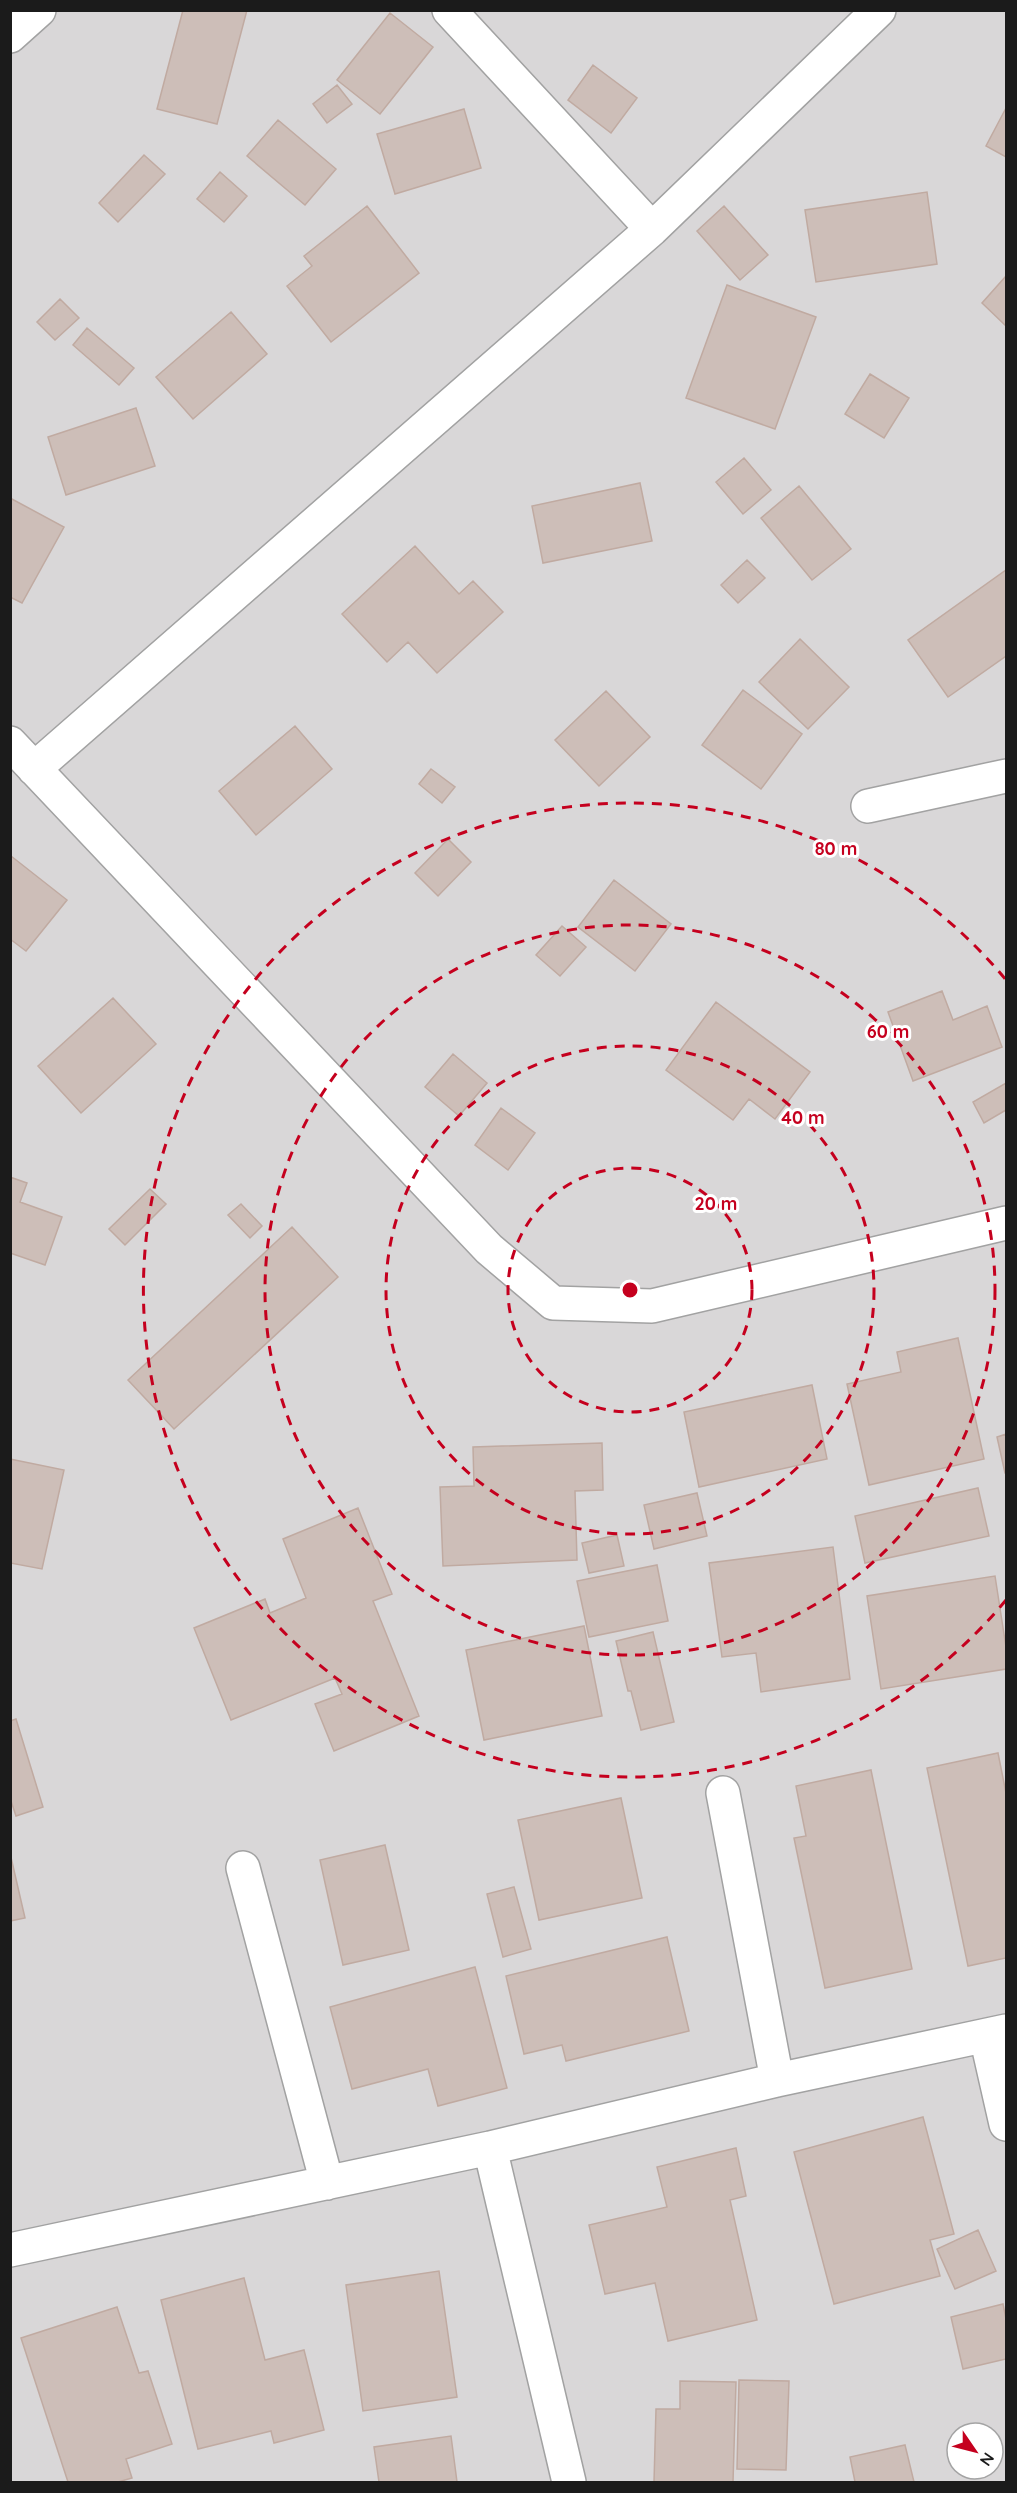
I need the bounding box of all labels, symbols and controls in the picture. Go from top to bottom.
text: 80 m [815,837,857,860]
text: 60 m [867,1020,909,1043]
text: 40 m [781,1106,825,1129]
text: 20 m [695,1192,737,1215]
centre of rings [620,1280,640,1300]
north arrow [945,2421,1005,2481]
text: N [976,2449,999,2470]

